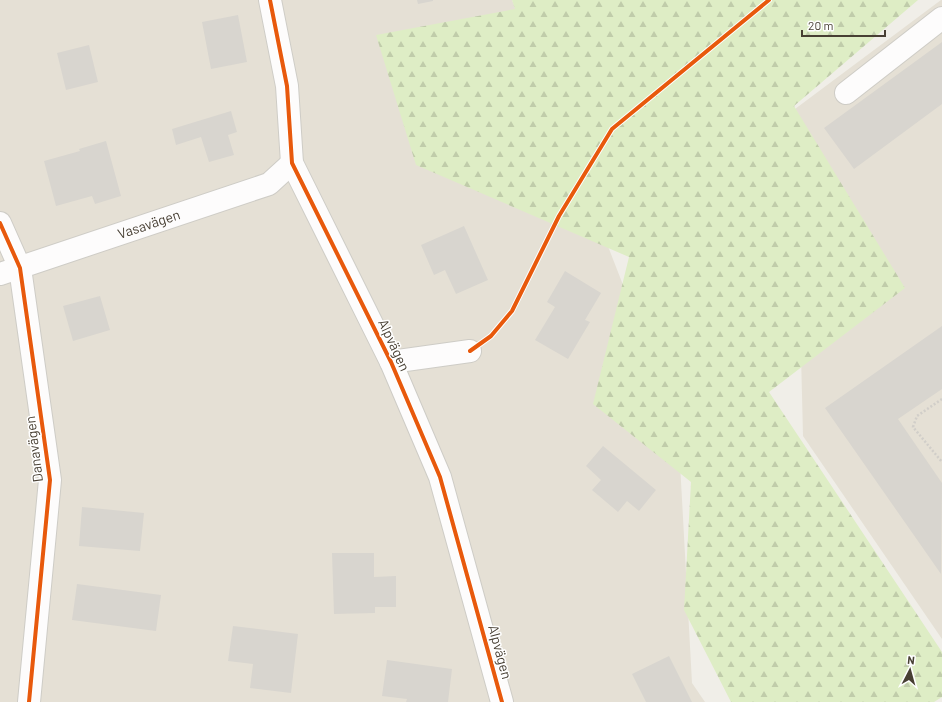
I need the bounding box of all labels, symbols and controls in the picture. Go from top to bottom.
scale bar [802,12,885,38]
text: 20 m [808,18,834,32]
street label: Vasavägen [115,205,182,242]
street label: Alpvägen [375,316,414,374]
street label: Danavägen [21,415,46,483]
street label: Alpvägen [485,623,516,681]
north arrow [890,650,930,690]
text: N [907,653,915,666]

